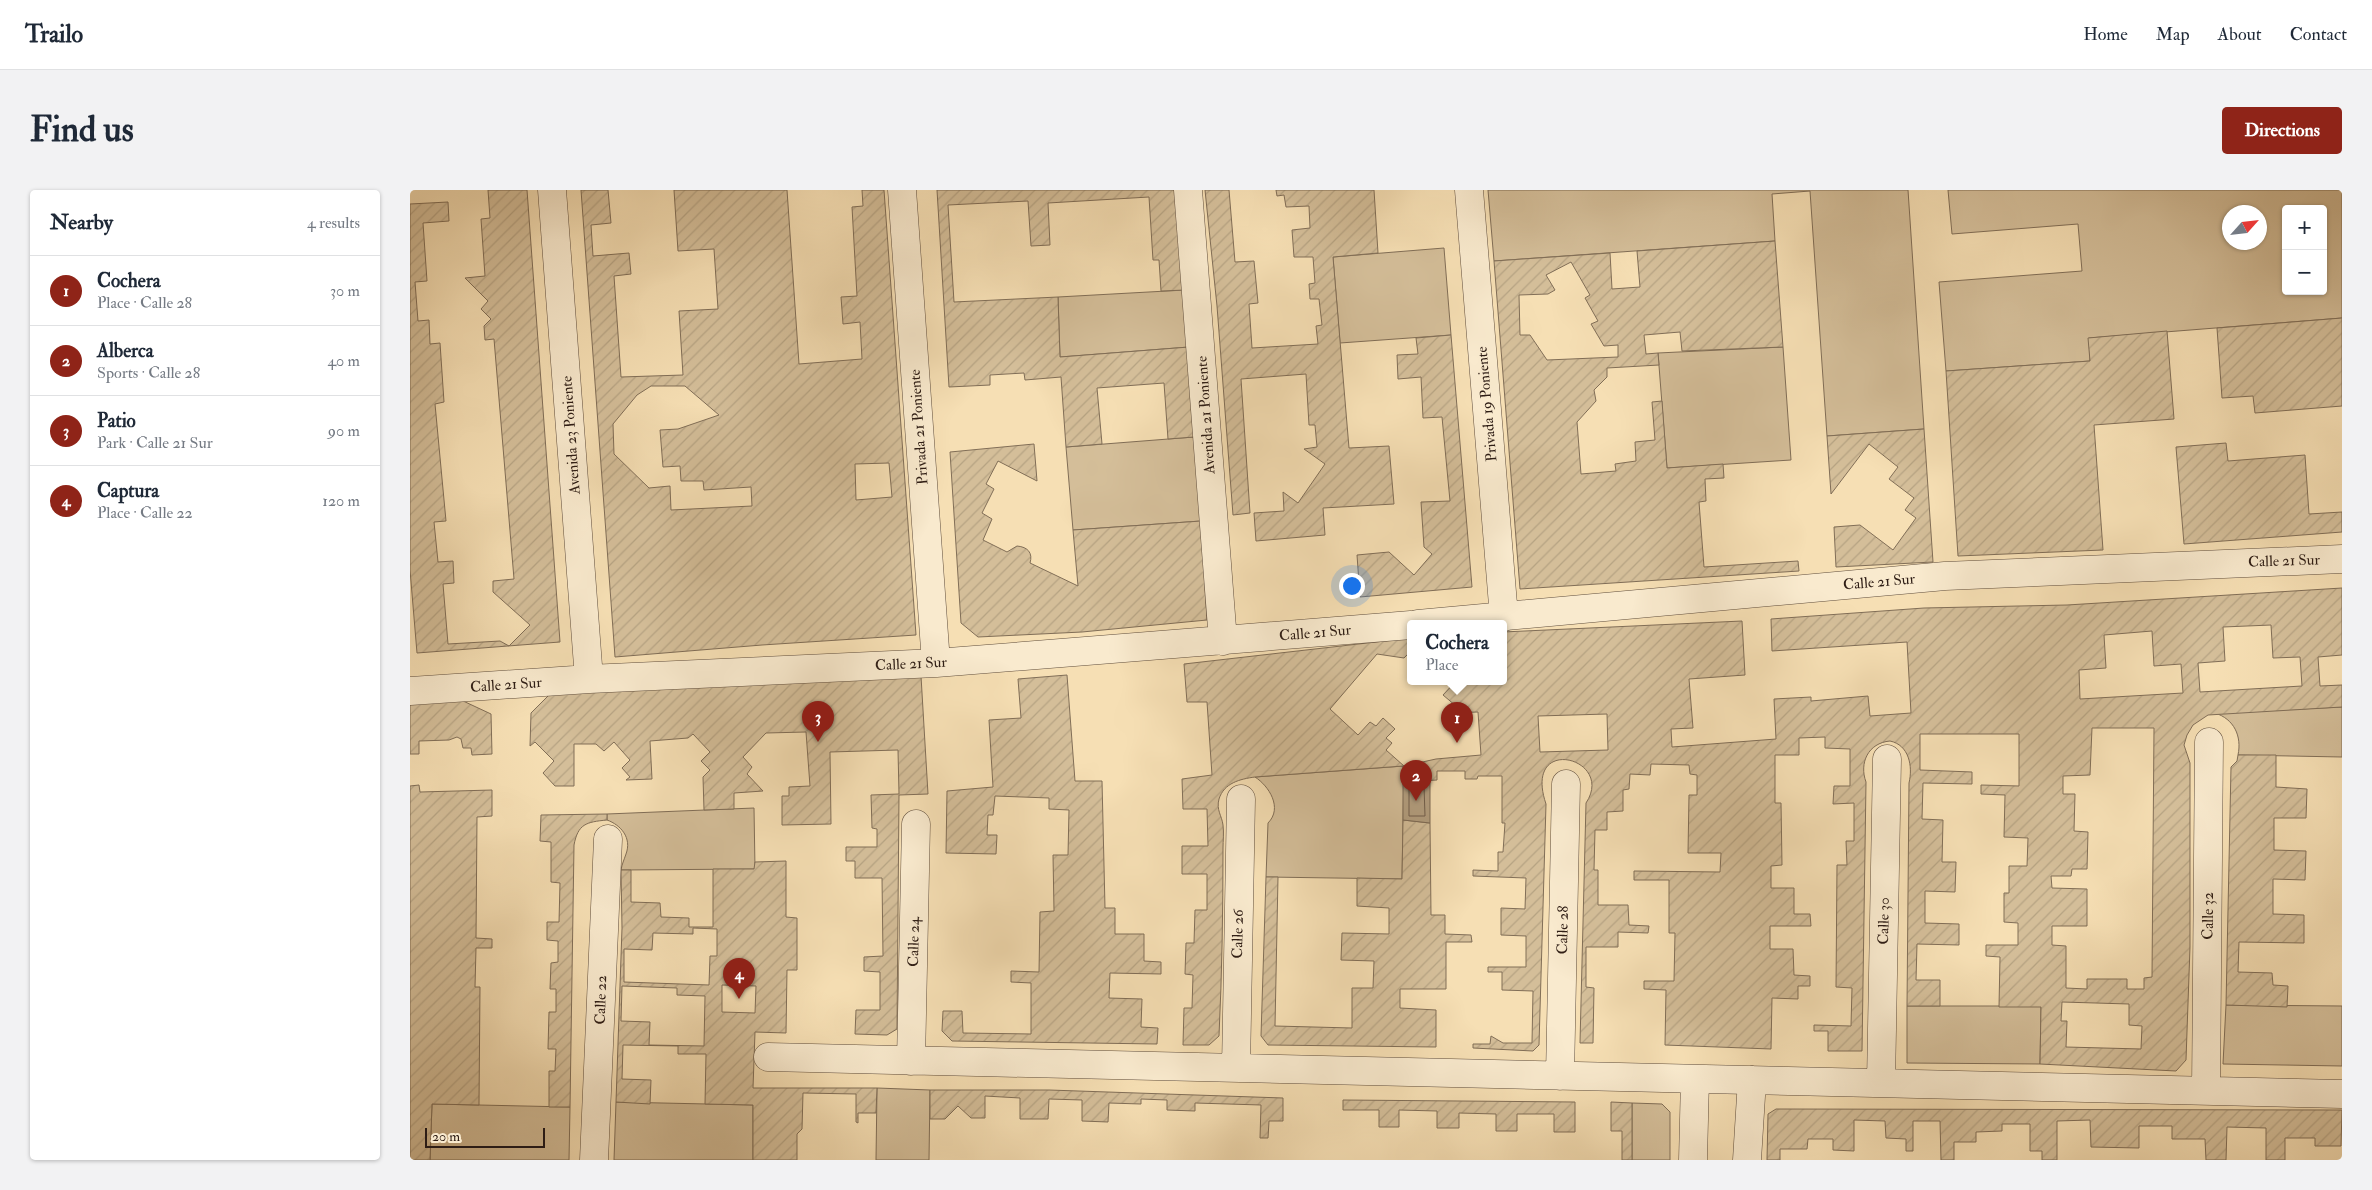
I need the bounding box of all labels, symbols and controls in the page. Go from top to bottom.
text: Trailo [25,19,83,50]
text: Home [2083,23,2128,46]
text: Map [2156,23,2190,46]
text: About [2218,23,2262,46]
text: Contact [2290,23,2347,46]
button: Directions [2222,107,2342,154]
text: Find us [30,108,134,152]
north arrow [2222,205,2267,250]
map controls [2282,205,2327,295]
button: + [2282,205,2327,250]
text: Nearby [50,209,113,236]
text: 4 results [307,213,360,233]
button: − [2282,250,2327,295]
text: Cochera [97,269,161,293]
text: 1 [63,281,69,301]
text: 30 m [330,281,360,301]
text: Place · Calle 28 [97,293,192,313]
text: Alberca [97,339,154,363]
street label: Privada 19 Poniente [1472,345,1502,463]
text: 2 [62,351,70,371]
text: 40 m [327,351,360,371]
street label: Avenida 21 Poniente [1192,355,1220,476]
text: Sports · Calle 28 [97,363,200,383]
street label: Privada 21 Poniente [905,369,933,485]
street label: Avenida 23 Poniente [557,375,585,496]
text: Patio [97,409,136,433]
text: 3 [63,421,69,441]
text: 90 m [328,421,360,441]
text: Park · Calle 21 Sur [97,433,213,453]
text: Captura [97,479,159,503]
text: 4 [62,491,70,511]
text: 120 m [322,491,360,511]
text: Place · Calle 22 [97,503,193,523]
street label: Calle 21 Sur [2248,550,2321,572]
street label: Calle 21 Sur [1842,569,1916,595]
your location [1339,573,1365,599]
street label: Calle 21 Sur [1278,620,1352,646]
popup [1407,620,1507,685]
text: Cochera [1425,631,1489,655]
street label: Calle 21 Sur [875,653,948,675]
text: Place [1425,655,1458,675]
street label: Calle 21 Sur [469,673,543,697]
pin: 3 [802,701,834,742]
pin: 1 [1441,702,1473,743]
pin: 2 [1400,760,1432,801]
street label: Calle 32 [2199,892,2218,940]
street label: Calle 30 [1874,897,1894,945]
street label: Calle 28 [1553,905,1573,955]
street label: Calle 26 [1228,908,1248,959]
street label: Calle 24 [904,916,924,967]
pin: 4 [723,958,755,999]
street label: Calle 22 [591,975,611,1025]
scale bar [425,1125,545,1148]
text: 20 m [432,1128,460,1145]

